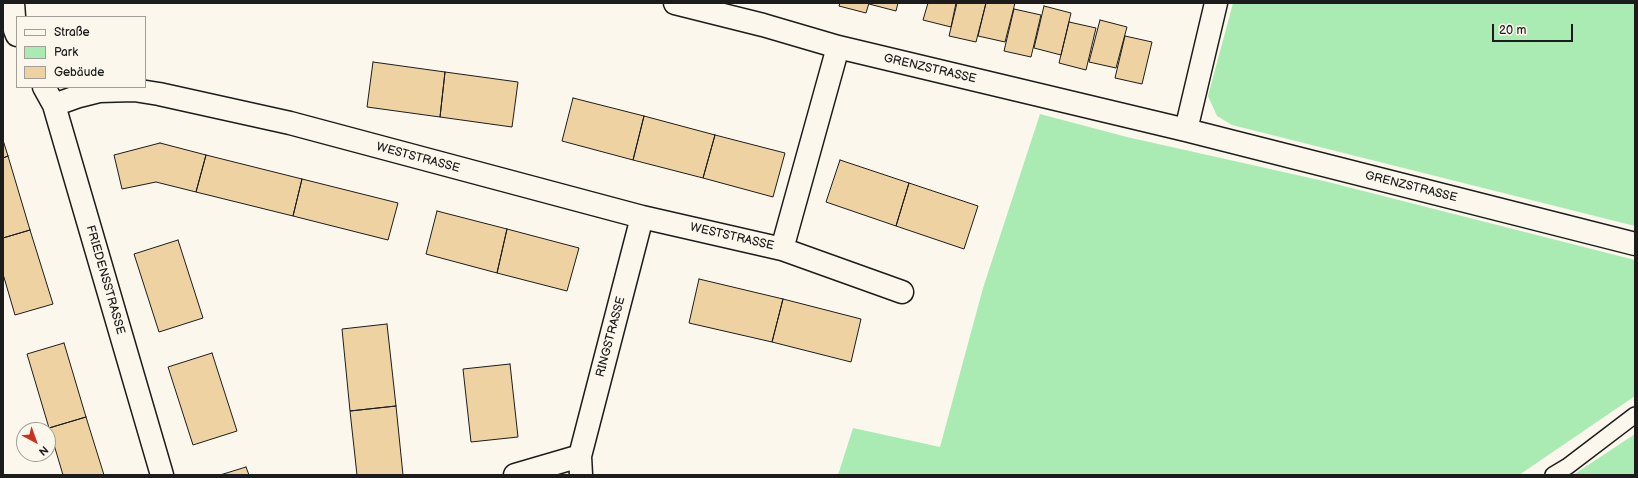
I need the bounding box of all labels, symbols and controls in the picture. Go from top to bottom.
legend [16,16,146,88]
scale bar [1494,16,1575,42]
text: 20 m [1499,23,1526,38]
text: Straße [54,25,90,40]
text: Park [54,45,78,60]
street label: GRENZSTRASSE [882,51,978,87]
text: Gebäude [54,65,104,80]
street label: WESTSTRASSE [375,140,461,176]
street label: GRENZSTRASSE [1363,169,1459,205]
street label: WESTSTRASSE [689,220,775,254]
street label: FRIEDENSSTRASSE [83,224,127,336]
street label: RINGSTRASSE [593,295,629,379]
north arrow [16,422,56,462]
text: N [36,443,51,458]

